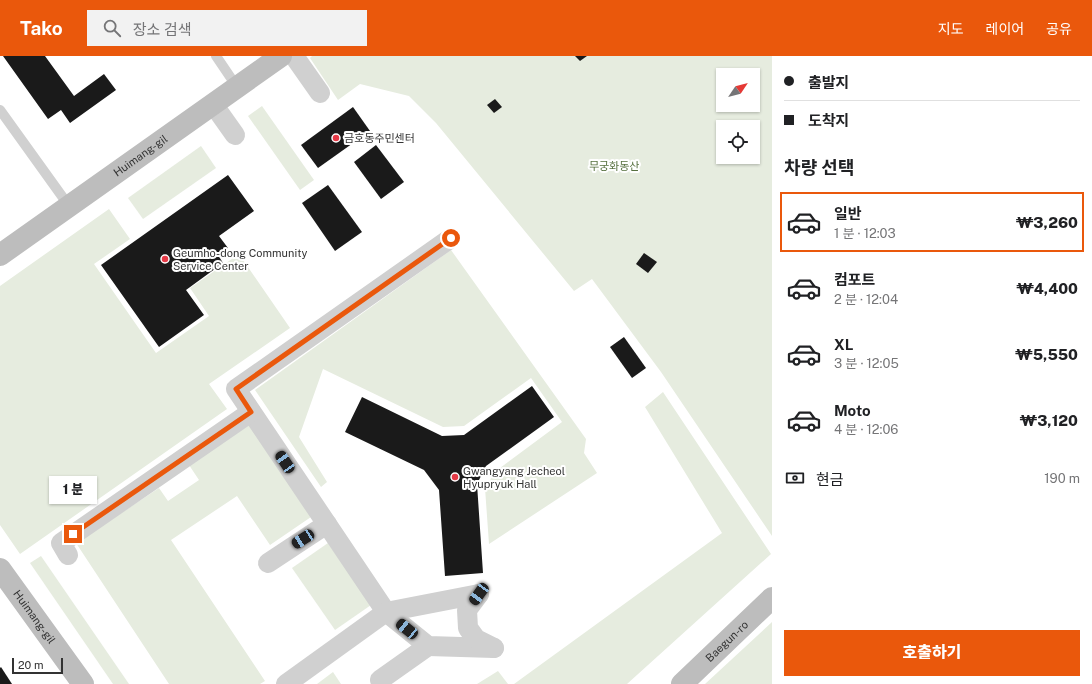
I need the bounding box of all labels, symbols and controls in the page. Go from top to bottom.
search box [87,10,367,46]
text: Tako [20,17,63,39]
icon: search [101,17,123,39]
text: 장소 검색 [133,21,192,38]
text: 지도 [938,21,964,37]
text: 레이어 [986,21,1024,37]
text: 공유 [1046,21,1072,37]
north arrow [716,68,760,112]
map controls [716,68,760,164]
text: 출발지 [808,74,849,91]
text: 도착지 [808,112,849,129]
button: locate [716,120,760,164]
street label: Huimang-gil [111,132,170,179]
place label: 금호동주민센터 [344,132,415,144]
marker: 금호동주민센터 [331,133,341,143]
text: 차량 선택 [784,157,854,178]
park label: 무궁화동산 [589,160,639,172]
icon: car [786,204,822,240]
text: 일반 [834,205,862,222]
text: ₩3,260 [1016,214,1078,231]
text: 1 분 · 12:03 [834,226,896,241]
route start [442,229,460,247]
place label: Geumho-dong Community Service Center [173,247,307,272]
marker: Geumho-dong Community Service Center [160,254,170,264]
icon: car [786,270,822,306]
text: 컴포트 [834,271,875,288]
text: ₩4,400 [1016,280,1078,297]
text: 2 분 · 12:04 [834,292,898,307]
icon: car [786,336,822,372]
text: XL [834,336,853,353]
text: ₩5,550 [1015,346,1078,363]
text: 3 분 · 12:05 [834,356,899,371]
icon: car [786,402,822,438]
text: Moto [834,402,871,419]
text: ₩3,120 [1020,412,1078,429]
text: 4 분 · 12:06 [834,422,898,437]
car [273,449,297,475]
place label: Gwangyang Jecheol Hyupryuk Hall [463,465,565,490]
icon: cash [784,467,806,489]
text: 현금 [816,471,844,488]
text: 190 m [1044,471,1080,486]
marker: Gwangyang Jecheol Hyupryuk Hall [450,472,460,482]
callout: 1 분 [49,476,97,504]
text: 1 분 [63,482,83,497]
route end [64,525,82,543]
car [290,527,316,551]
car [467,581,491,607]
street label: Huimang-gil [11,588,58,646]
car [394,617,420,641]
street label: Baegun-ro [703,618,750,664]
button: 호출하기 [784,630,1080,676]
scale bar [12,656,63,675]
text: 20 m [18,659,43,671]

